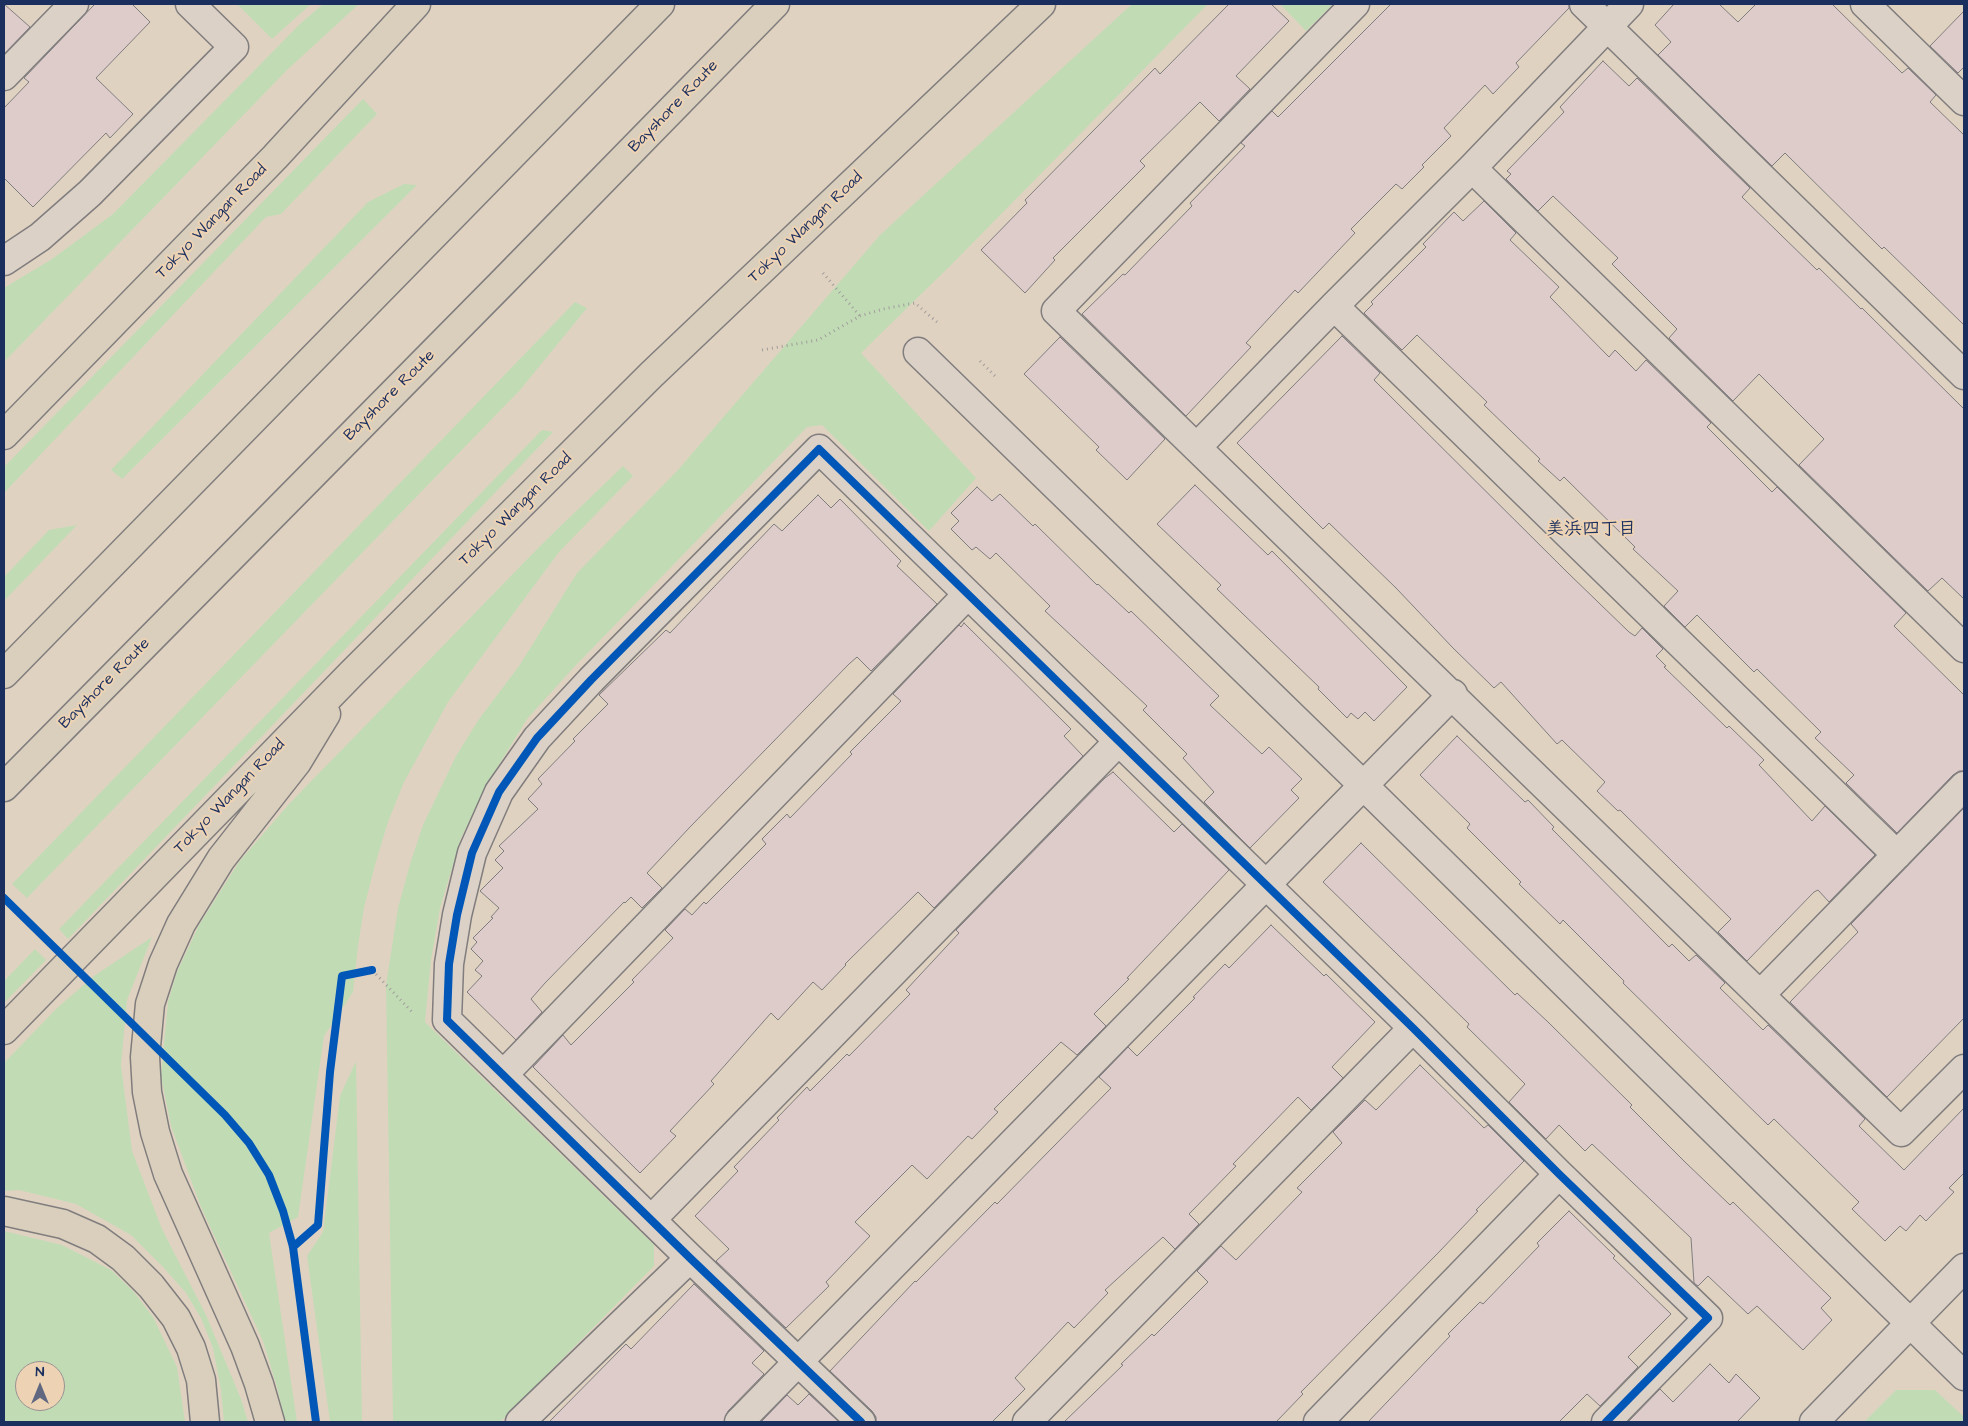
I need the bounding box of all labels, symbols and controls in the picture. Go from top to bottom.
street label: Bayshore Route [625,57,723,157]
street label: Tokyo Wangan Road [152,161,272,283]
street label: Tokyo Wangan Road [745,168,867,288]
street label: Bayshore Route [341,347,439,445]
street label: Tokyo Wangan Road [456,450,576,570]
district label: 美浜四丁目 [1546,519,1636,541]
street label: Bayshore Route [56,635,154,733]
street label: Tokyo Wangan Road [170,736,290,858]
north arrow [15,1361,65,1411]
text: N [36,1362,44,1382]

